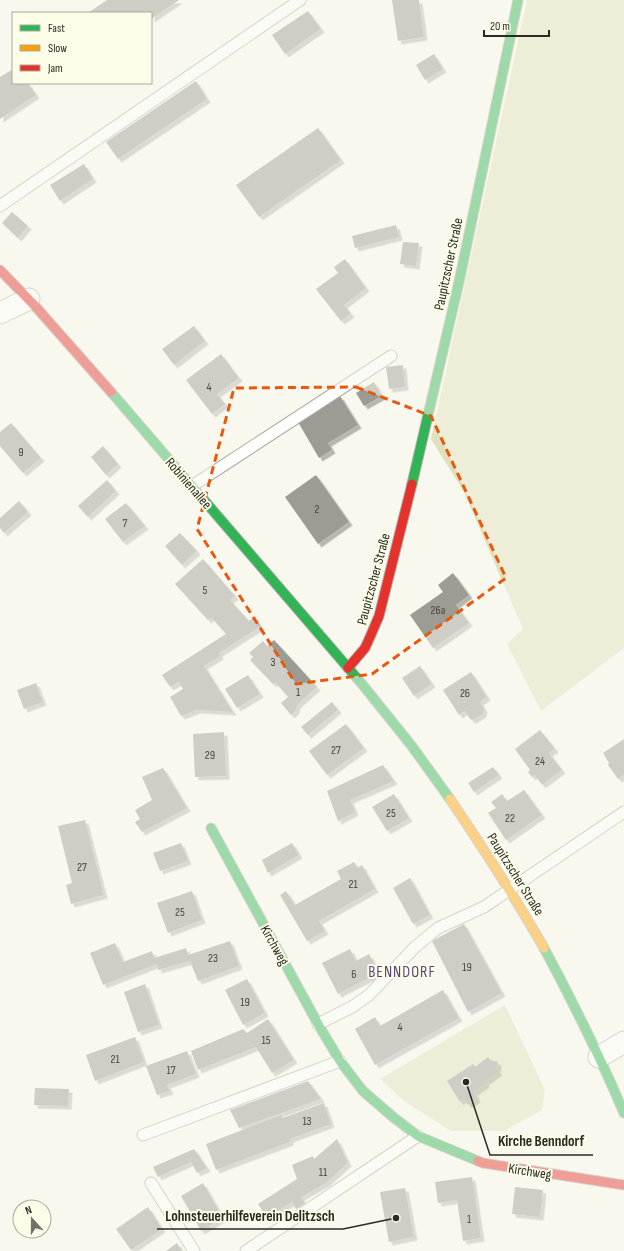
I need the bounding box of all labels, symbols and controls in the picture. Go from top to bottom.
legend [12,12,152,84]
scale bar [484,12,549,38]
text: 20 m [490,19,510,34]
text: Fast [48,21,65,36]
text: Slow [48,41,67,56]
text: Jam [47,61,63,76]
street label: Paupitzscher Straße [430,216,467,312]
house number: 4 [206,380,212,395]
house number: 9 [18,445,24,460]
street label: Robinienallee [162,454,216,513]
house number: 2 [315,502,320,517]
house number: 7 [123,516,128,531]
street label: Paupitzscher Straße [353,531,394,627]
house number: 5 [203,583,208,598]
house number: 26a [431,603,446,618]
house number: 3 [270,655,276,670]
house number: 1 [296,685,301,700]
house number: 26 [460,686,470,701]
house number: 27 [331,743,341,758]
house number: 29 [205,748,215,763]
house number: 24 [535,754,545,769]
house number: 25 [386,806,396,821]
house number: 22 [505,811,515,826]
street label: Paupitzscher Straße [483,830,548,919]
house number: 27 [77,860,87,875]
house number: 21 [348,877,358,892]
house number: 25 [175,905,185,920]
street label: Kirchweg [257,922,293,969]
house number: 23 [208,951,218,966]
house number: 19 [462,960,472,975]
district label: BENNDORF [368,963,436,982]
house number: 6 [351,967,357,982]
house number: 19 [240,995,250,1010]
house number: 4 [397,1020,403,1035]
house number: 15 [261,1033,271,1048]
house number: 21 [110,1052,120,1067]
house number: 17 [167,1063,176,1078]
house number: 13 [302,1114,312,1129]
callout: Kirche Benndorf [490,1128,593,1155]
text: Kirche Benndorf [498,1132,584,1151]
street label: Kirchweg [507,1160,553,1183]
house number: 11 [319,1165,328,1180]
north arrow [12,1199,52,1239]
callout: Lohnsteuerhilfeverein Delitzsch [157,1202,343,1229]
text: N [24,1203,34,1217]
text: Lohnsteuerhilfeverein Delitzsch [165,1207,335,1226]
house number: 1 [467,1212,472,1227]

